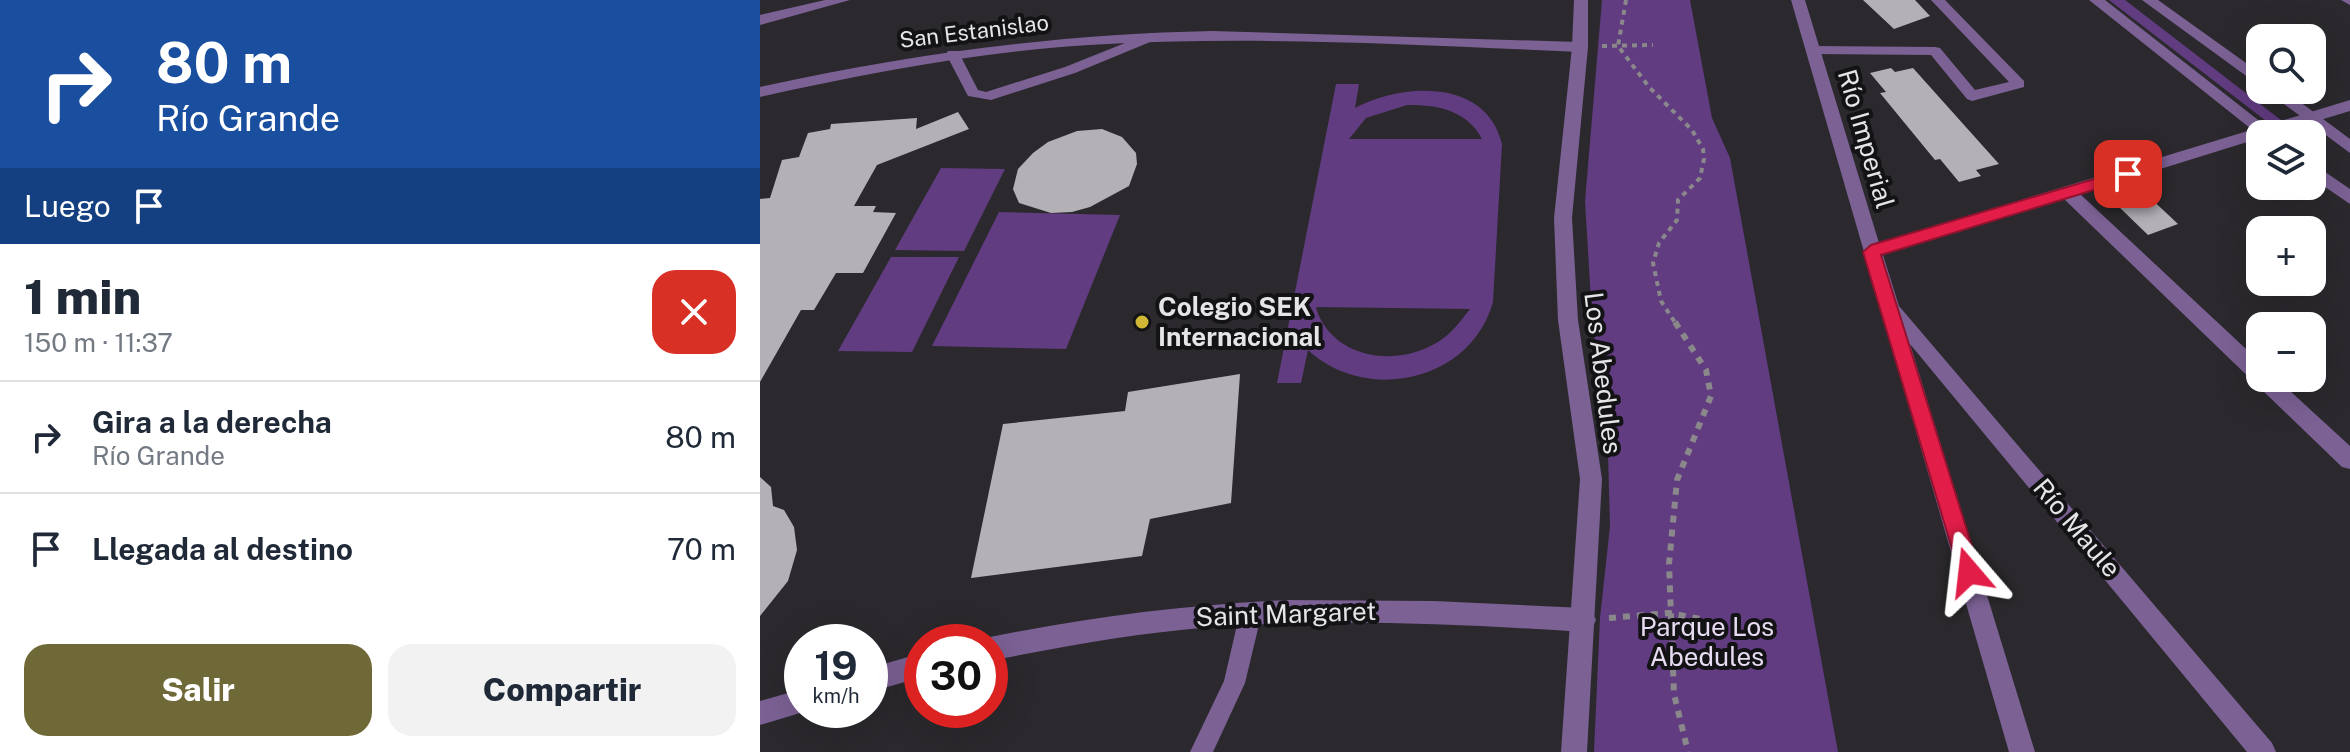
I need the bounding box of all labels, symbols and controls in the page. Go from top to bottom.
street label: San Estanislao [898,9,1050,53]
map controls [2246,24,2326,392]
button: search [2246,24,2326,104]
text: 80 m [156,30,292,96]
icon: right [24,32,128,136]
street label: Río Imperial [1832,66,1901,212]
text: Río Grande [156,97,340,139]
button: layers [2246,120,2326,200]
pin [2094,140,2162,208]
icon: arrive [2106,152,2150,196]
icon: arrive [127,184,171,228]
text: Luego [24,188,111,224]
button: + [2246,216,2326,296]
text: 1 min [24,268,141,325]
button: close [652,270,736,354]
street label: Los Abedules [1578,290,1629,456]
place label: Colegio SEK Internacional [1158,291,1322,352]
button: − [2246,312,2326,392]
marker: Colegio SEK Internacional [1133,313,1151,331]
text: 150 m · 11:37 [24,327,173,358]
text: Gira a la derecha [92,404,332,440]
icon: right [24,415,68,459]
text: 80 m [665,419,736,455]
text: Río Grande [92,440,225,471]
street label: Río Maule [2027,472,2128,583]
icon: arrive [24,527,68,571]
position arrow [1927,530,2011,614]
text: Llegada al destino [92,531,353,567]
text: 70 m [667,531,736,567]
street label: Saint Margaret [1195,595,1377,632]
park label: Parque Los Abedules [1640,611,1774,672]
speed limit sign: 30 [904,624,1008,728]
text: 19 [814,642,858,689]
button: Salir [24,644,372,736]
button: Compartir [388,644,736,736]
text: km/h [812,684,860,708]

